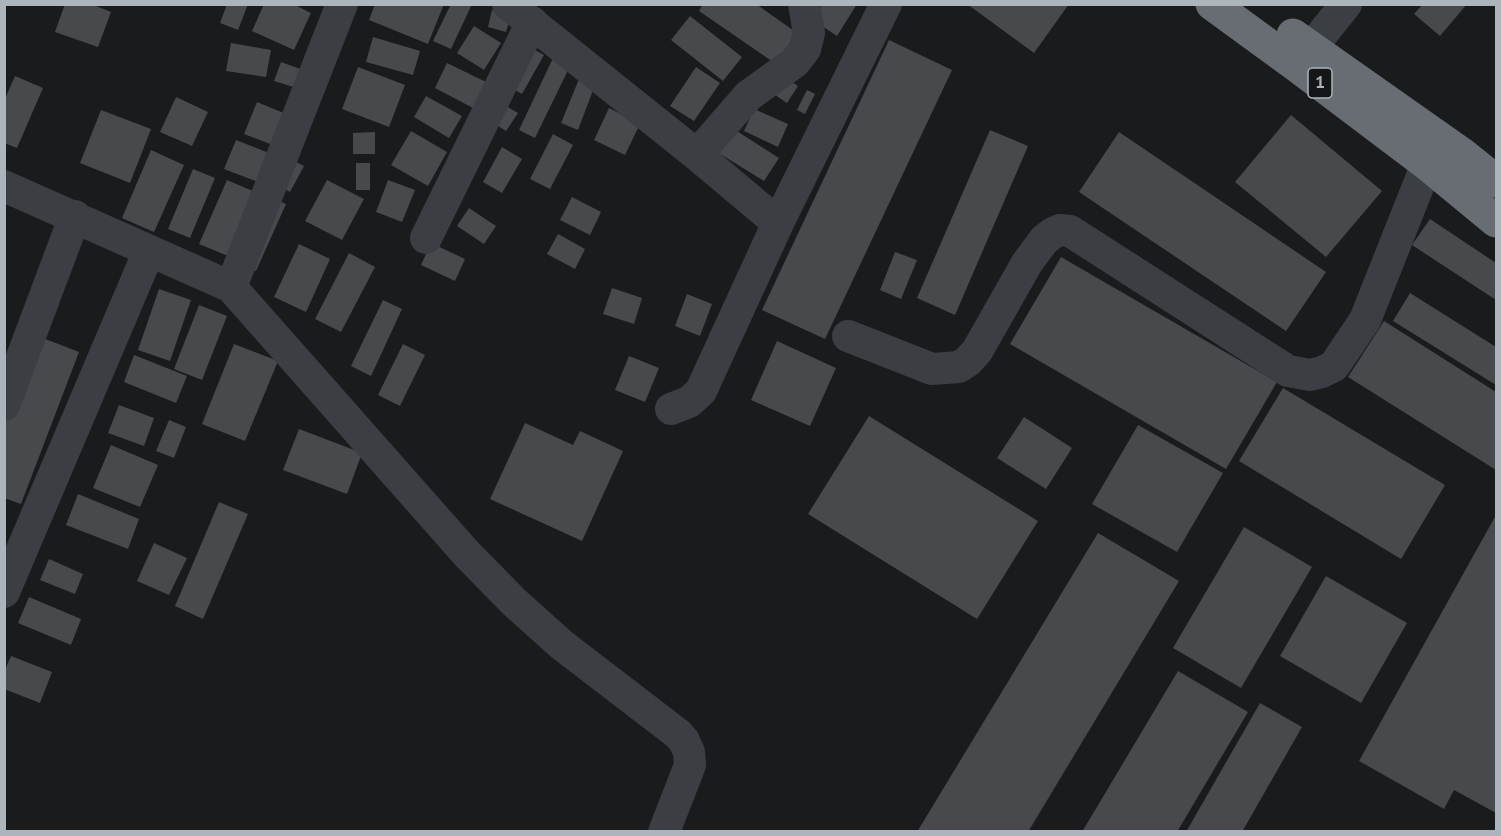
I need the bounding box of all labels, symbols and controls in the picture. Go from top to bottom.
road number: 1 [1308,68,1332,98]

